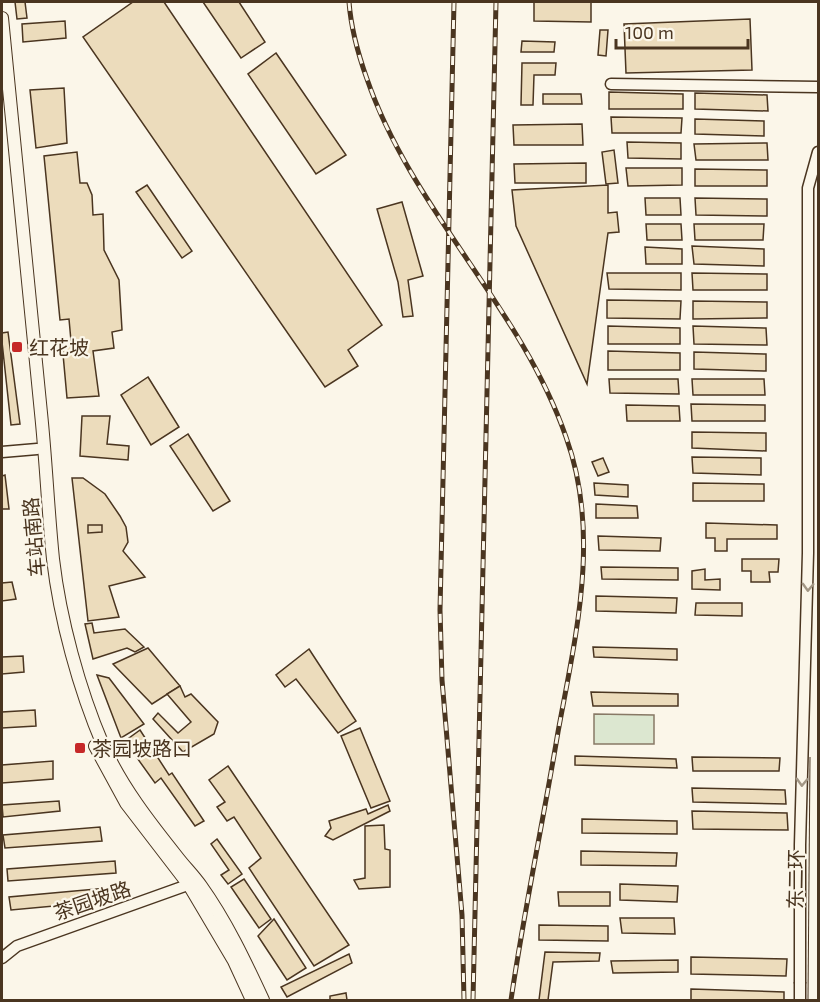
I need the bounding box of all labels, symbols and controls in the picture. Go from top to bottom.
scale bar [616,12,748,50]
text: 100 m [625,21,674,43]
place label: 红花坡 [29,335,89,359]
marker: 红花坡 [10,340,24,354]
street label: 车站南路 [18,496,48,578]
one-way arrow [801,582,814,591]
place label: 茶园坡路口 [92,736,192,760]
marker: 茶园坡路口 [73,741,87,755]
one-way arrow [796,777,809,786]
street label: 东二环 [782,849,808,909]
street label: 茶园坡路 [50,876,134,924]

